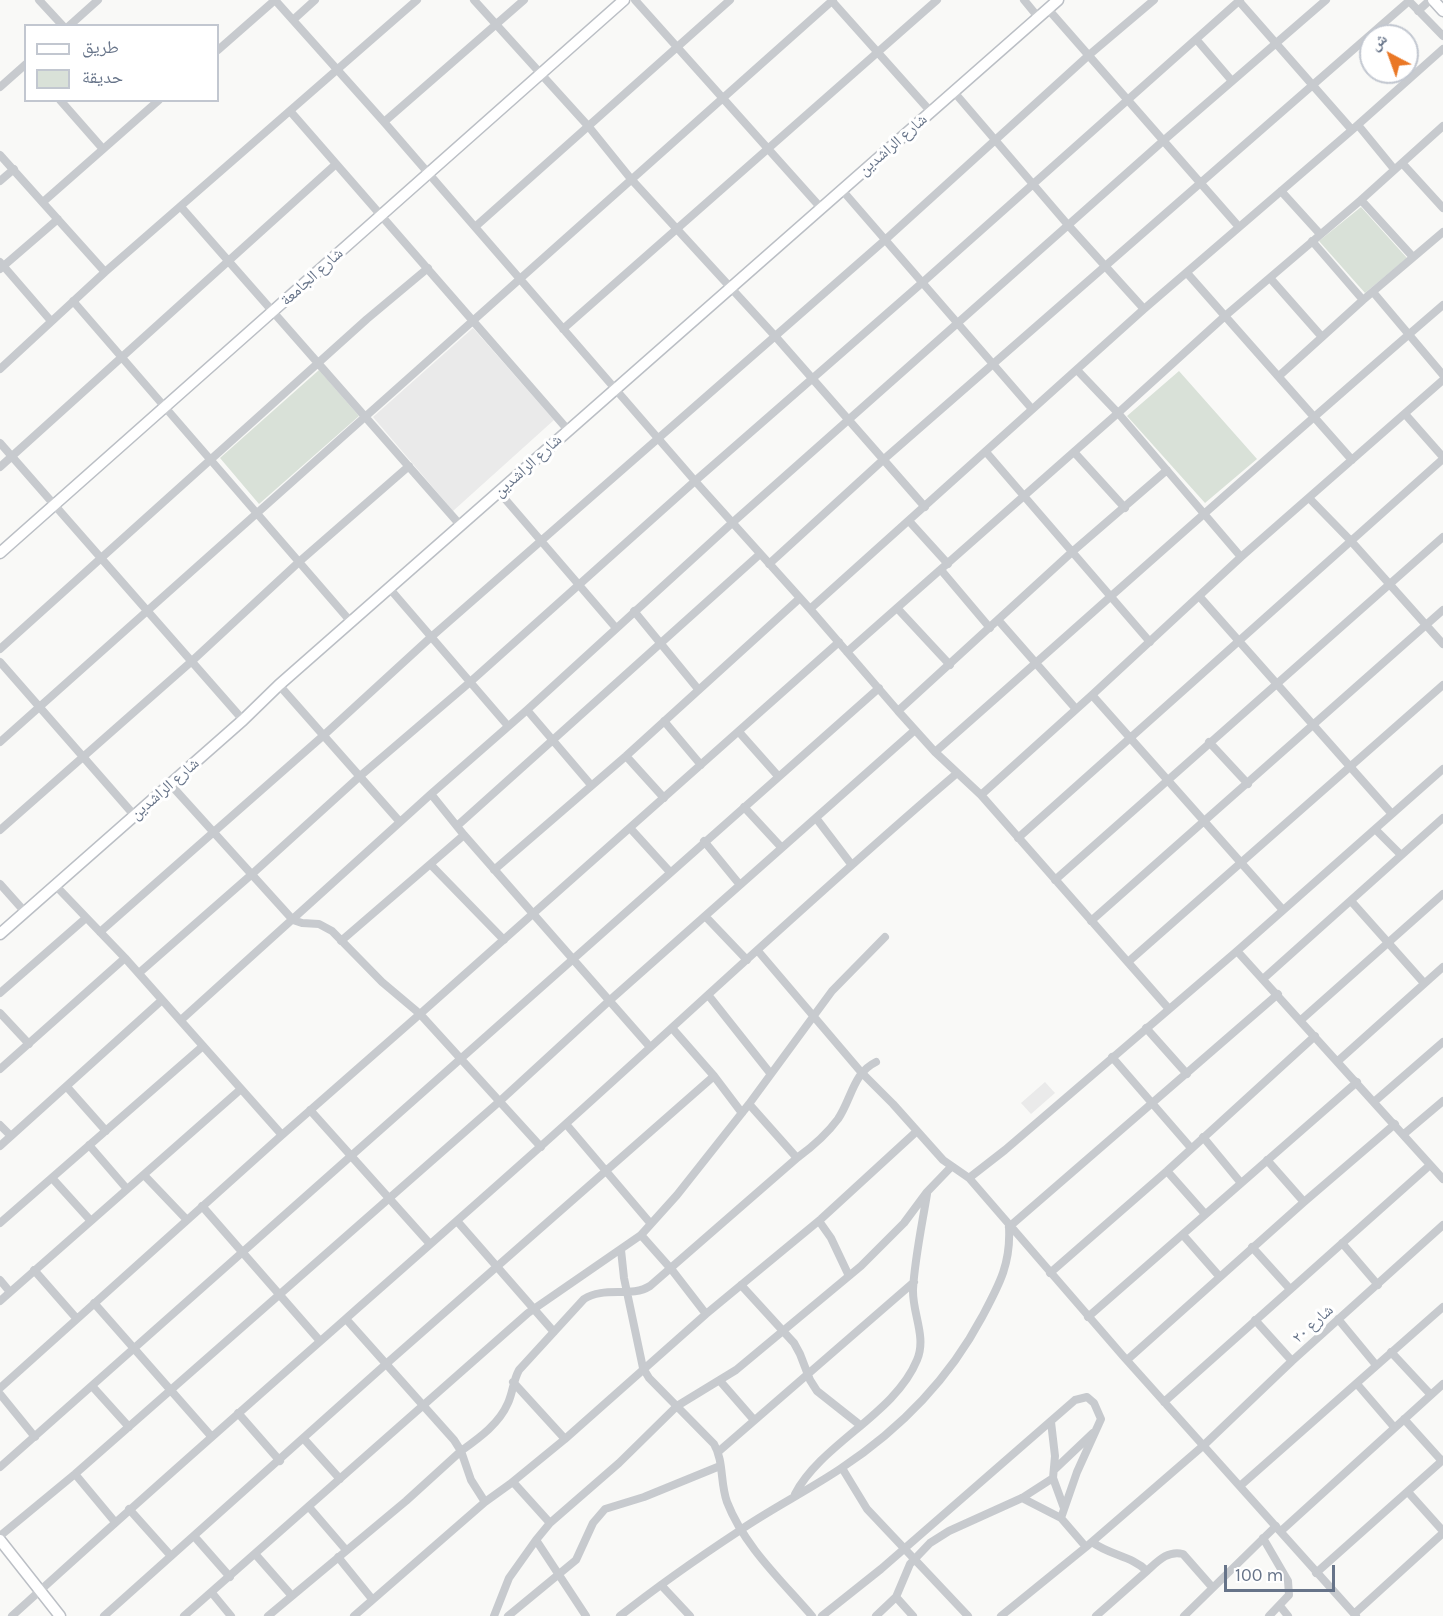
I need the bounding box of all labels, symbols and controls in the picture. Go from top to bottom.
legend [24,24,219,102]
north arrow [1359,24,1419,84]
text: ش [1366,29,1391,54]
text: طريق [82,36,119,58]
text: حديقة [82,66,123,88]
street label: شارع الراشدين [855,110,931,180]
street label: شارع الجامعة [277,244,347,310]
street label: شارع الراشدين [490,431,566,501]
street label: شارع الراشدين [127,754,203,824]
street label: شارع ٢٠ [1289,1301,1337,1347]
scale bar [1227,1553,1338,1591]
text: 100 m [1235,1564,1283,1586]

